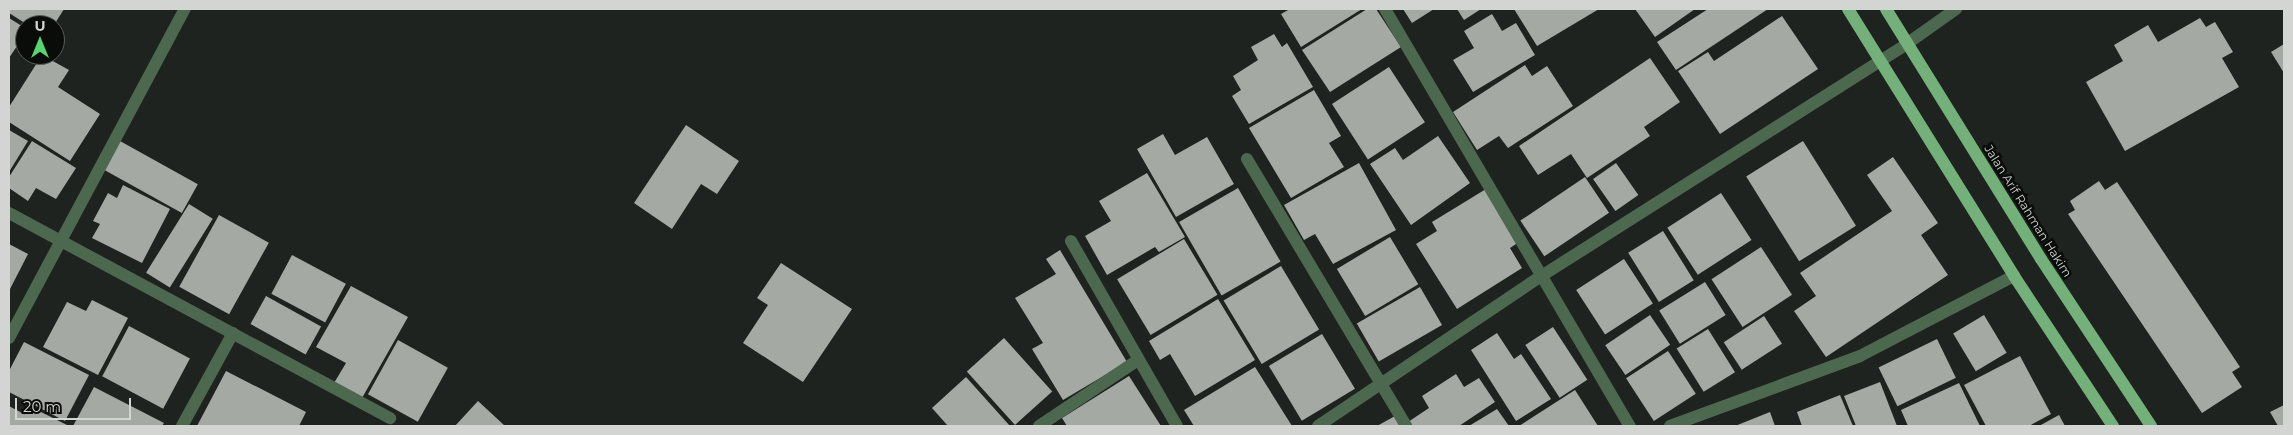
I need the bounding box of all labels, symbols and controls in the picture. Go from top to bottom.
north arrow [15,15,65,65]
text: U [34,17,46,35]
street label: Jalan Arif Rahman Hakim [1981,142,2075,280]
scale bar [18,388,134,420]
text: 20 m [23,397,61,416]

